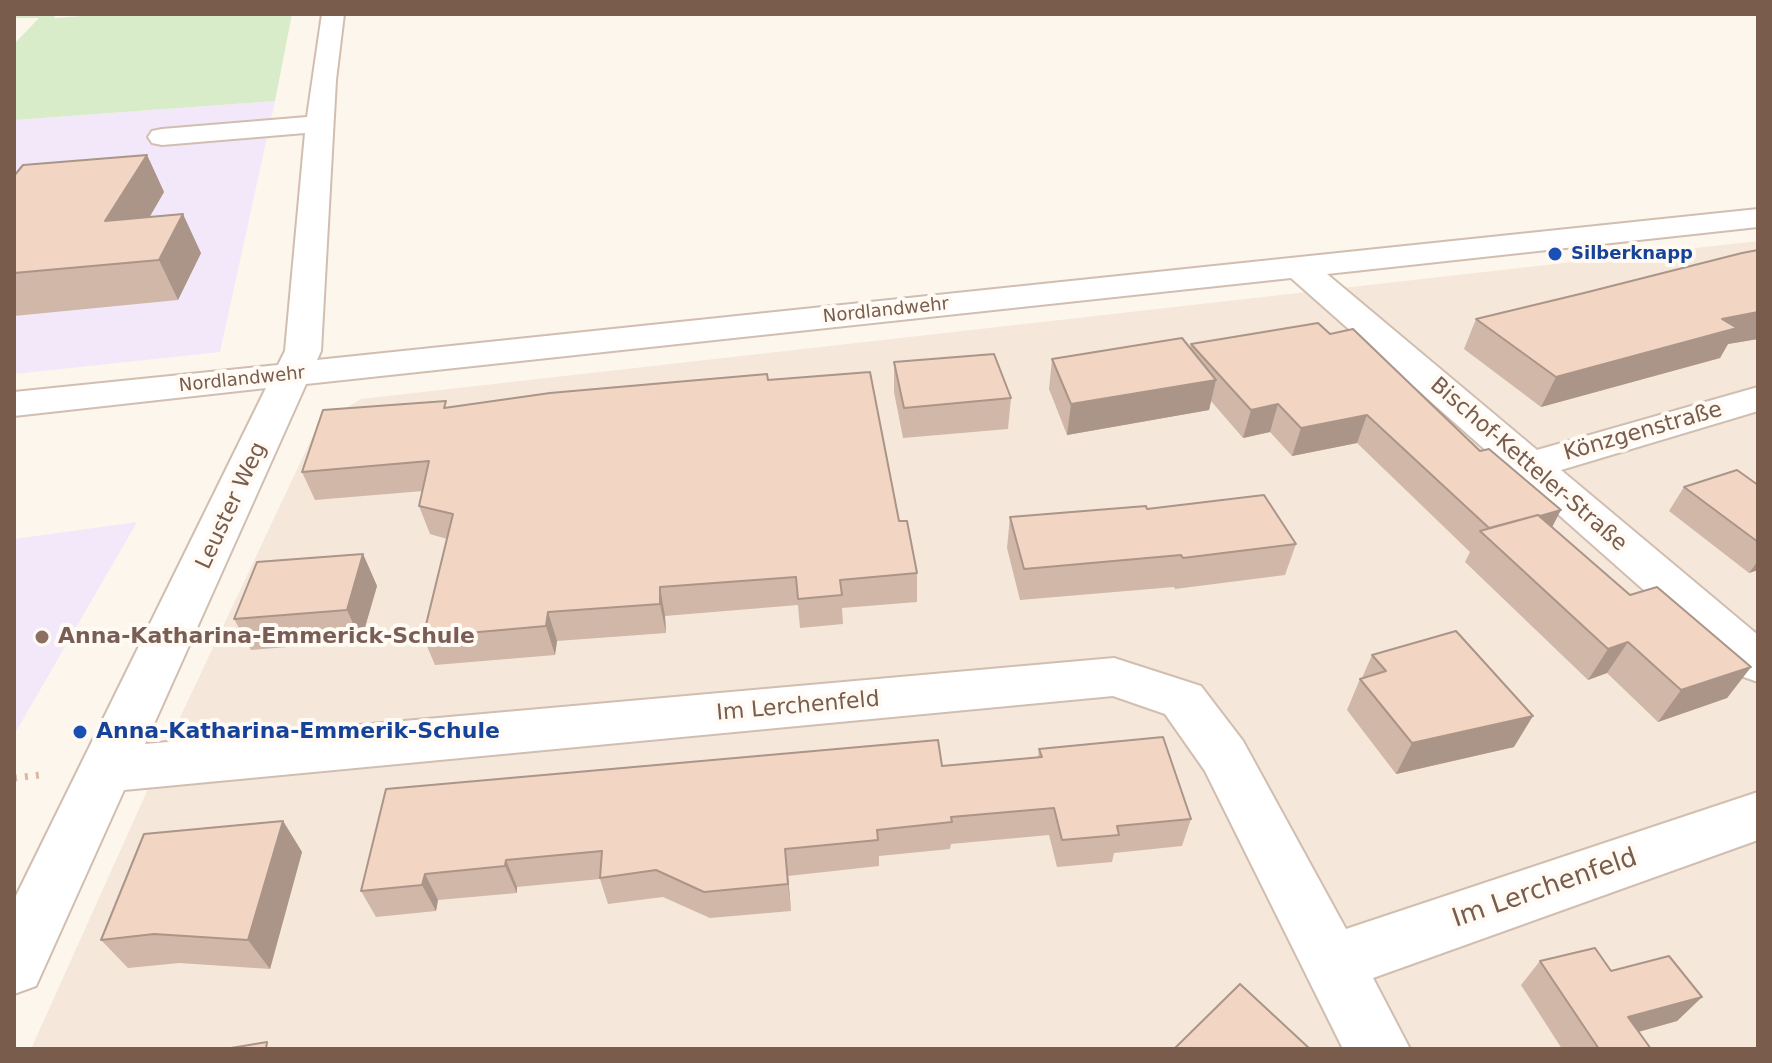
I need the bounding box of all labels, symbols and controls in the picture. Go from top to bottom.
place label: Silberknapp [1571,243,1693,265]
marker: Silberknapp [1546,245,1564,263]
street label: Nordlandwehr [822,294,950,328]
street label: Nordlandwehr [178,363,306,397]
street label: Bischof-Ketteler-Straße [1424,372,1632,558]
street label: Könzgenstraße [1561,397,1725,467]
street label: Leuster Weg [191,438,273,574]
place label: Anna-Katharina-Emmerick-Schule [58,624,475,650]
marker: Anna-Katharina-Emmerick-Schule [33,628,51,646]
street label: Im Lerchenfeld [715,687,881,727]
place label: Anna-Katharina-Emmerik-Schule [96,719,500,745]
marker: Anna-Katharina-Emmerik-Schule [71,723,89,741]
street label: Im Lerchenfeld [1448,843,1642,935]

